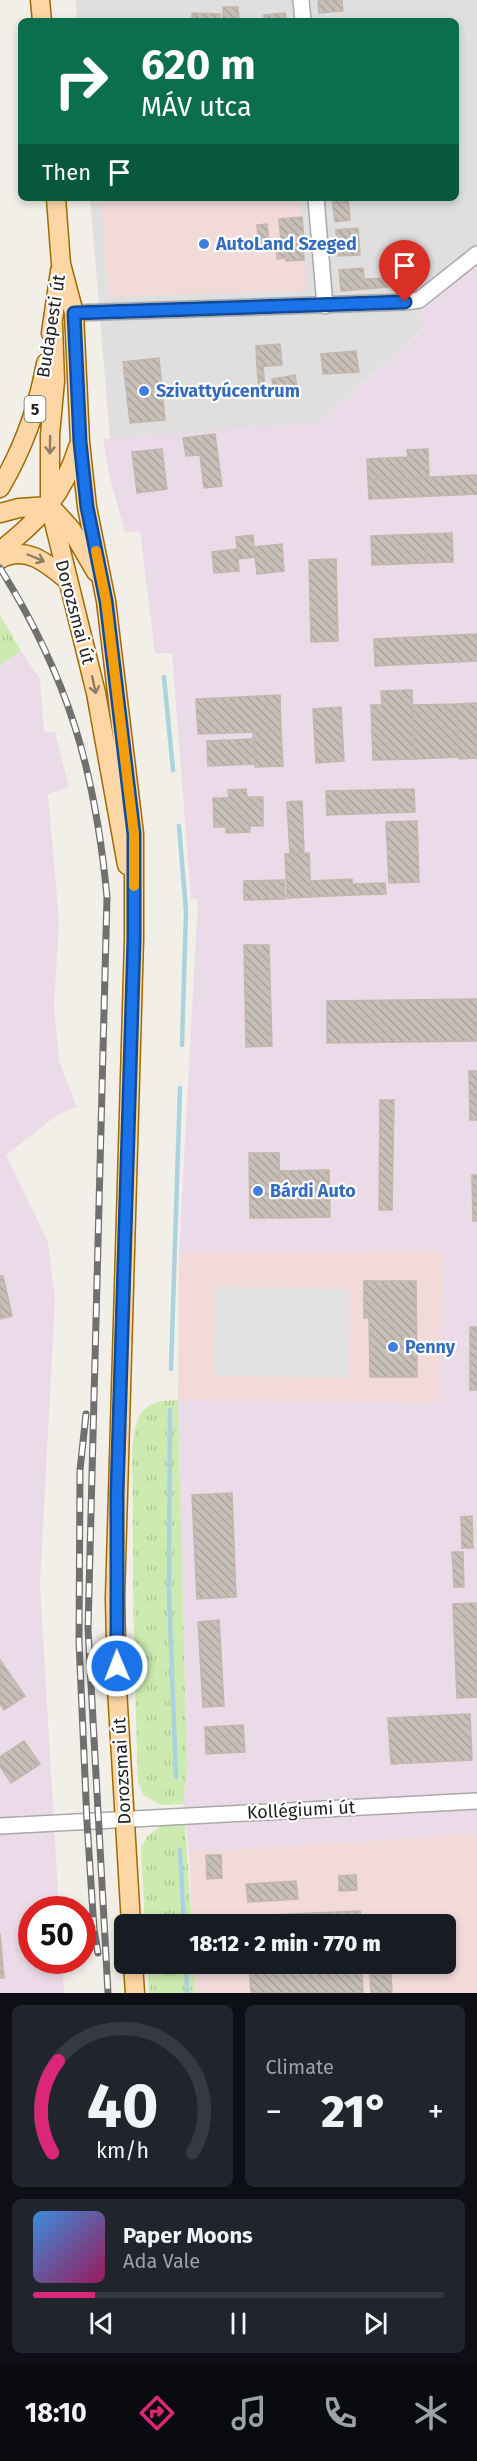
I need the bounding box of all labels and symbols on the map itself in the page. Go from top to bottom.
place label: AutoLand Szeged [215,233,357,255]
marker: AutoLand Szeged [197,237,211,251]
pin [379,240,430,302]
street label: Budapesti út [32,272,70,379]
place label: Szivattyúcentrum [156,380,300,402]
marker: Szivattyúcentrum [137,384,151,398]
road number: 5 [24,396,46,422]
one-way arrow [44,434,56,454]
one-way arrow [26,553,44,564]
street label: Dorozsmai út [51,557,100,667]
one-way arrow [89,675,100,695]
place label: Bárdi Auto [270,1180,356,1202]
marker: Bárdi Auto [251,1184,265,1198]
place label: Penny [405,1336,456,1358]
marker: Penny [386,1340,400,1354]
position arrow [85,1634,149,1698]
street label: Dorozsmai út [108,1716,136,1825]
street label: Kollégiumi út [246,1796,356,1824]
speed limit sign: 50 [18,1896,96,1974]

